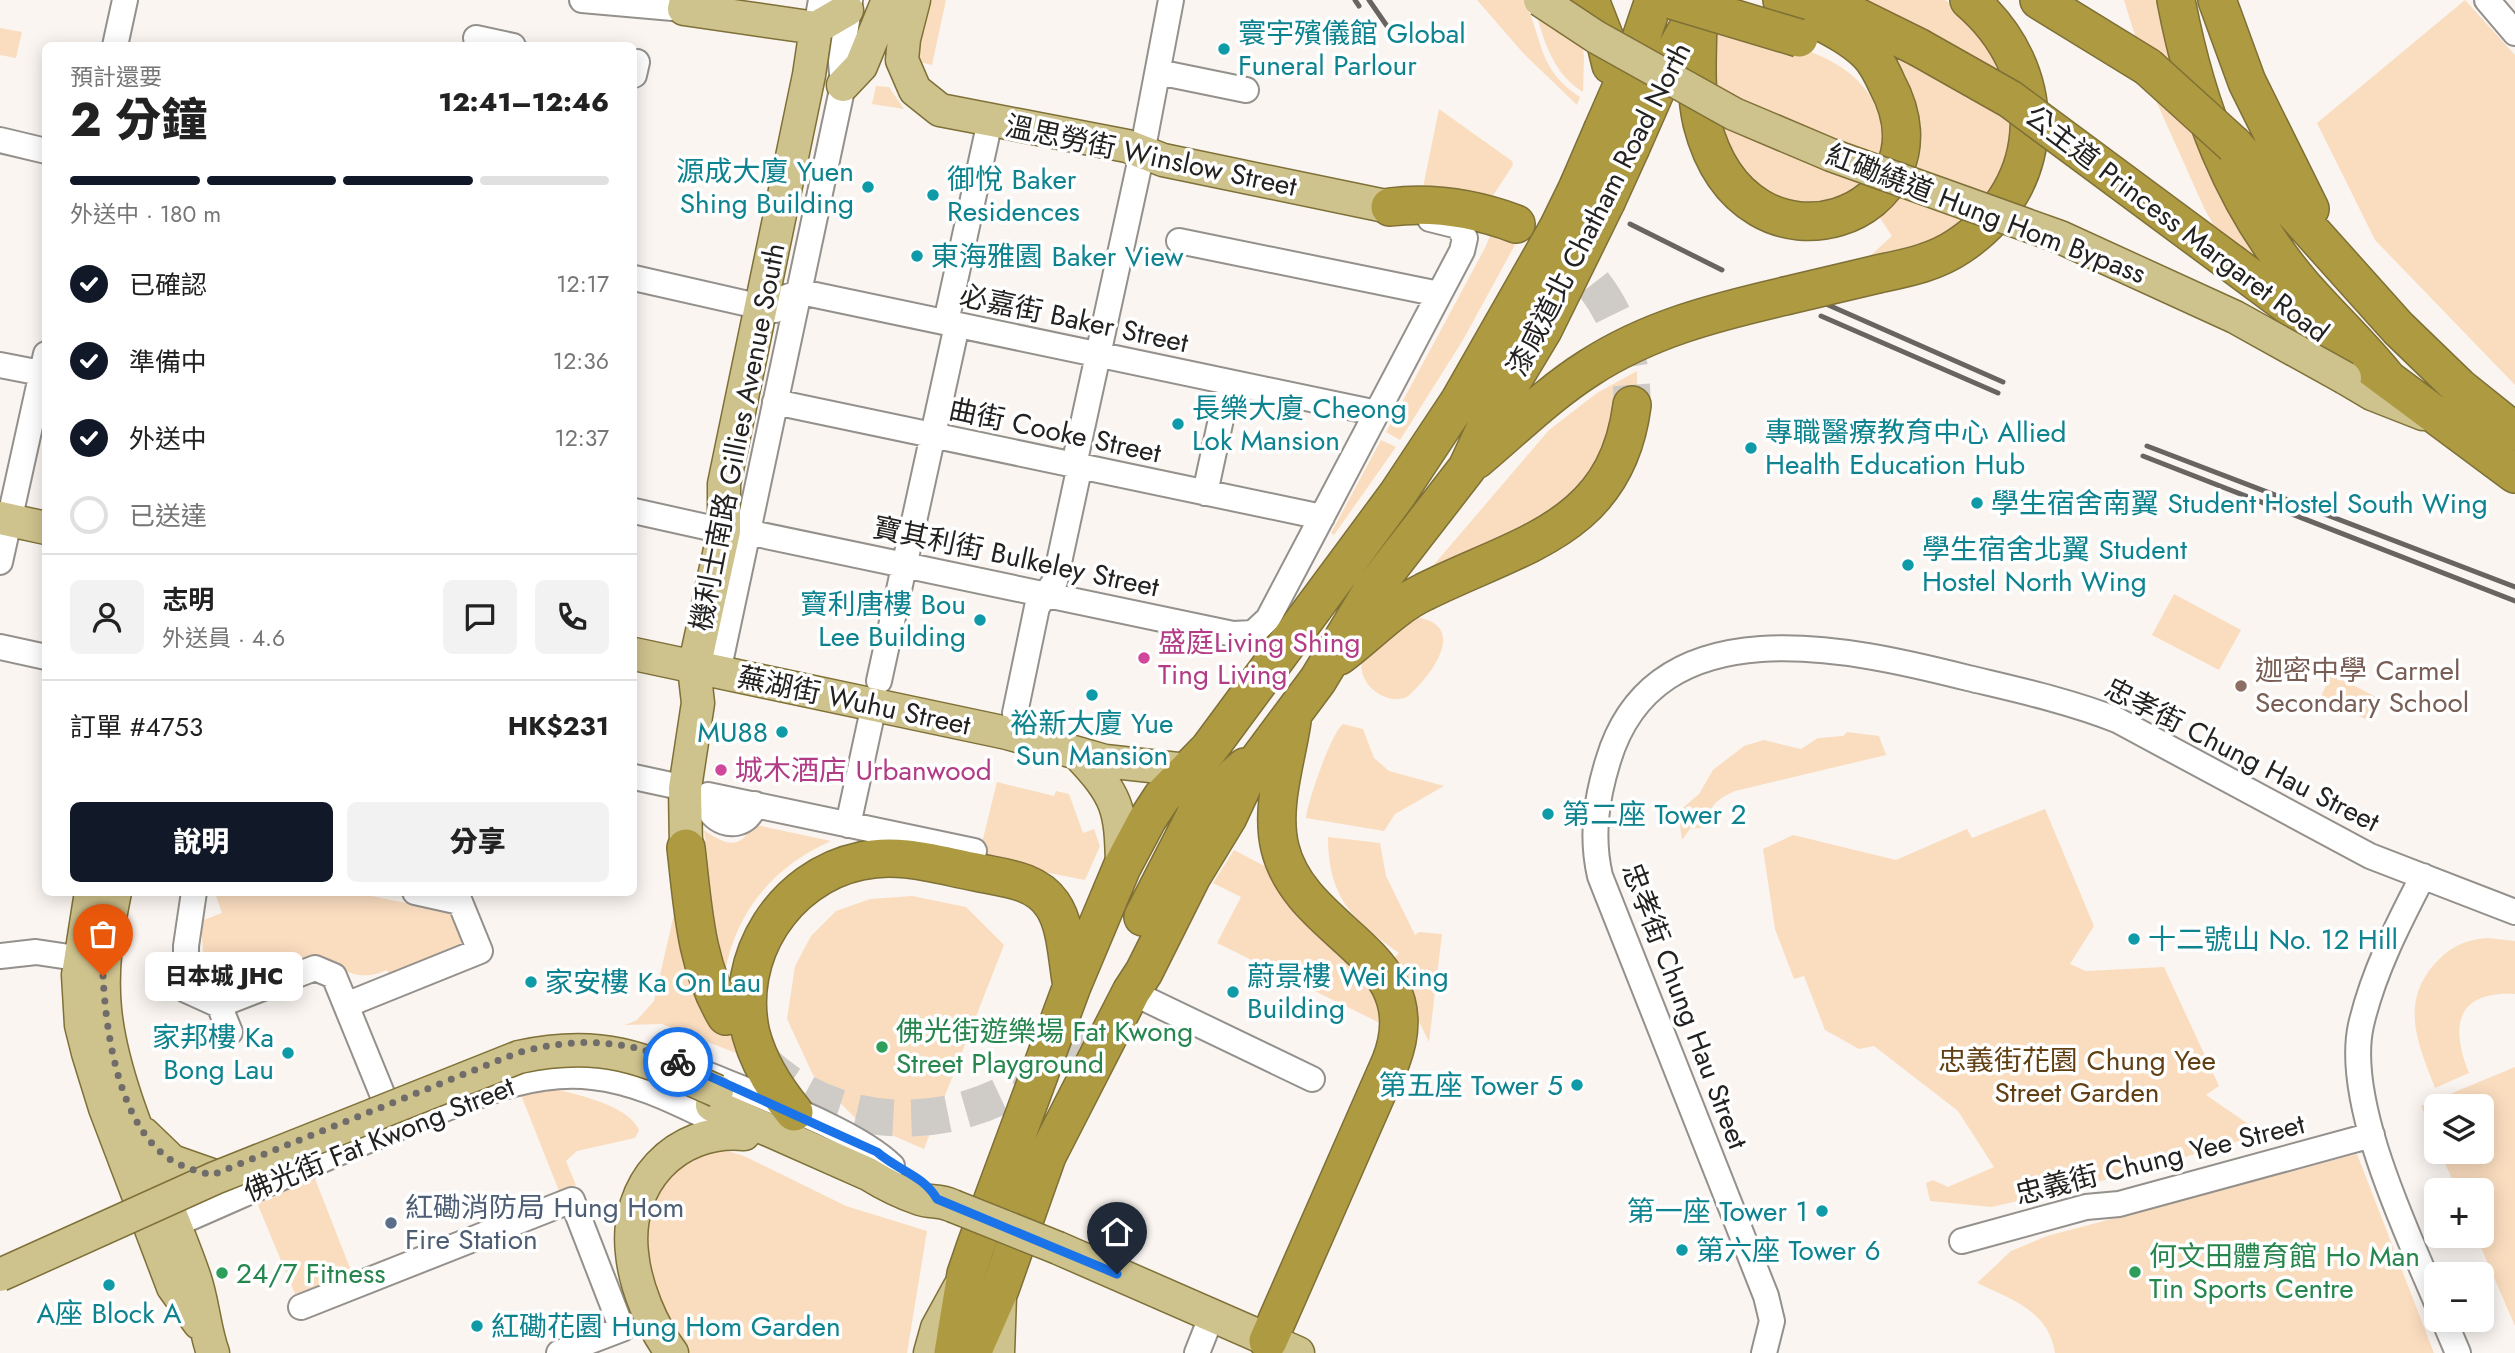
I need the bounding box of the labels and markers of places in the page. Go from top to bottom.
place label: 寰宇殯儀館 Global Funeral Parlour [1238,13,1466,86]
marker: 寰宇殯儀館 Global Funeral Parlour [1216,41,1232,57]
place label: 源成大廈 Yuen Shing Building [676,151,854,224]
place label: 御悅 Baker Residences [947,159,1080,232]
marker: 源成大廈 Yuen Shing Building [860,179,876,195]
marker: 御悅 Baker Residences [925,187,941,203]
place label: 東海雅園 Baker View [931,236,1184,277]
marker: 東海雅園 Baker View [909,248,925,264]
place label: 長樂大廈 Cheong Lok Mansion [1192,388,1407,461]
place label: 專職醫療教育中心 Allied Health Education Hub [1765,412,2066,485]
marker: 長樂大廈 Cheong Lok Mansion [1170,416,1186,432]
marker: 專職醫療教育中心 Allied Health Education Hub [1743,440,1759,456]
place label: 學生宿舍南翼 Student Hostel South Wing [1991,483,2488,524]
marker: 學生宿舍南翼 Student Hostel South Wing [1969,495,1985,511]
place label: 學生宿舍北翼 Student Hostel North Wing [1922,529,2187,602]
marker: 學生宿舍北翼 Student Hostel North Wing [1900,557,1916,573]
place label: 寶利唐樓 Bou Lee Building [800,584,966,657]
marker: 寶利唐樓 Bou Lee Building [972,612,988,628]
place label: 盛庭Living Shing Ting Living [1158,622,1361,695]
marker: 盛庭Living Shing Ting Living [1136,650,1152,666]
place label: 迦密中學 Carmel Secondary School [2255,650,2469,723]
marker: 迦密中學 Carmel Secondary School [2233,678,2249,694]
marker: 裕新大廈 Yue Sun Mansion [1084,687,1100,703]
place label: 裕新大廈 Yue Sun Mansion [1011,703,1174,776]
place label: MU88 [697,712,768,753]
marker: MU88 [774,724,790,740]
place label: 城木酒店 Urbanwood [735,750,992,791]
marker: 城木酒店 Urbanwood [713,762,729,778]
place label: 第二座 Tower 2 [1562,794,1746,835]
marker: 第二座 Tower 2 [1540,806,1556,822]
pin [73,904,133,976]
place label: 十二號山 No. 12 Hill [2148,919,2398,960]
marker: 十二號山 No. 12 Hill [2126,931,2142,947]
callout: 日本城 JHC [145,951,302,1000]
place label: 蔚景樓 Wei King Building [1247,956,1449,1029]
place label: 家安樓 Ka On Lau [545,962,761,1003]
marker: 家安樓 Ka On Lau [523,974,539,990]
marker: 蔚景樓 Wei King Building [1225,984,1241,1000]
place label: 佛光街遊樂場 Fat Kwong Street Playground [896,1011,1193,1084]
place label: 家邦樓 Ka Bong Lau [152,1017,274,1090]
marker: 佛光街遊樂場 Fat Kwong Street Playground [874,1039,890,1055]
marker: 家邦樓 Ka Bong Lau [280,1045,296,1061]
place label: 第五座 Tower 5 [1379,1065,1563,1106]
marker: 第五座 Tower 5 [1569,1077,1585,1093]
place label: 紅磡消防局 Hung Hom Fire Station [405,1187,684,1260]
place label: 第一座 Tower 1 [1627,1191,1808,1232]
pin [1087,1202,1147,1274]
marker: 第一座 Tower 1 [1814,1203,1830,1219]
marker: 紅磡消防局 Hung Hom Fire Station [383,1215,399,1231]
place label: 第六座 Tower 6 [1696,1230,1881,1271]
place label: 何文田體育館 Ho Man Tin Sports Centre [2149,1236,2420,1309]
marker: 第六座 Tower 6 [1674,1242,1690,1258]
place label: 24/7 Fitness [236,1253,385,1294]
marker: 何文田體育館 Ho Man Tin Sports Centre [2127,1264,2143,1280]
marker: 24/7 Fitness [214,1265,230,1281]
marker: A座 Block A [101,1277,117,1293]
place label: A座 Block A [37,1293,182,1334]
place label: 紅磡花園 Hung Hom Garden [491,1306,841,1347]
marker: 紅磡花園 Hung Hom Garden [469,1318,485,1334]

